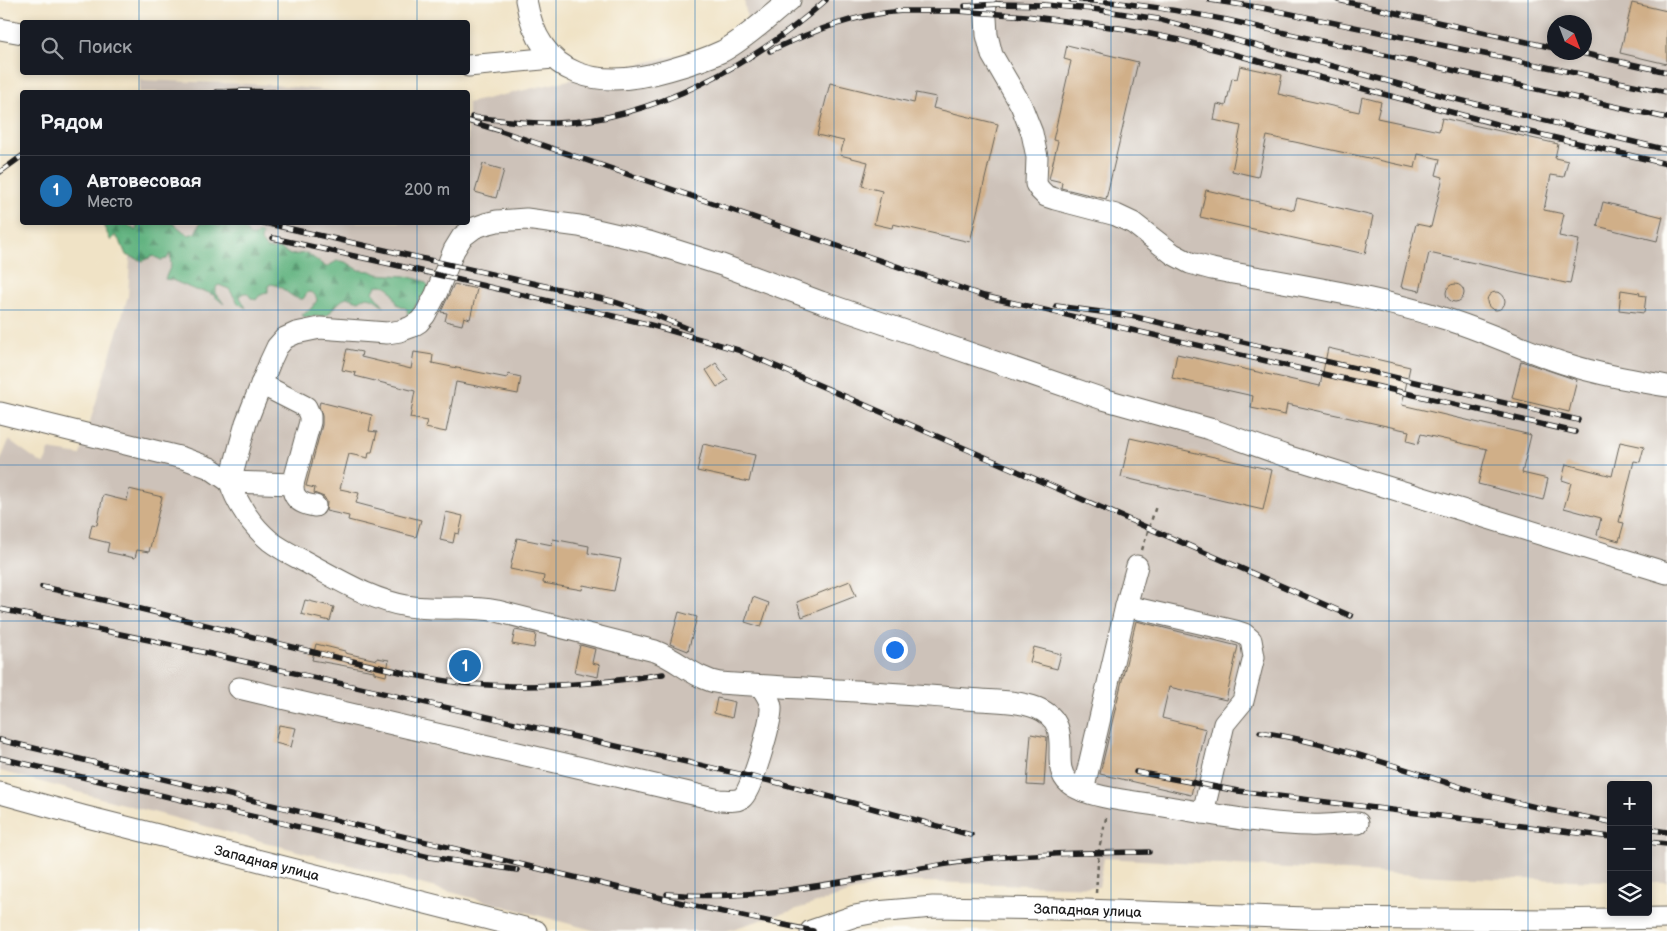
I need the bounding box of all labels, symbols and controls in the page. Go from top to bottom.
north arrow [1547,15,1592,60]
search box [20,20,470,75]
icon: search [38,34,66,62]
text: Поиск [78,36,132,59]
text: Рядом [40,110,103,135]
text: Автовесовая [87,170,202,193]
text: 1 [53,181,59,200]
text: 200 m [404,181,450,200]
text: Место [87,193,133,212]
your location [882,637,908,663]
pin: 1 [449,647,481,685]
map controls [1607,781,1652,916]
button: + [1607,781,1652,826]
button: − [1607,826,1652,871]
street label: Западная улица [213,841,322,884]
button: layers [1607,871,1652,916]
street label: Западная улица [1034,900,1143,921]

